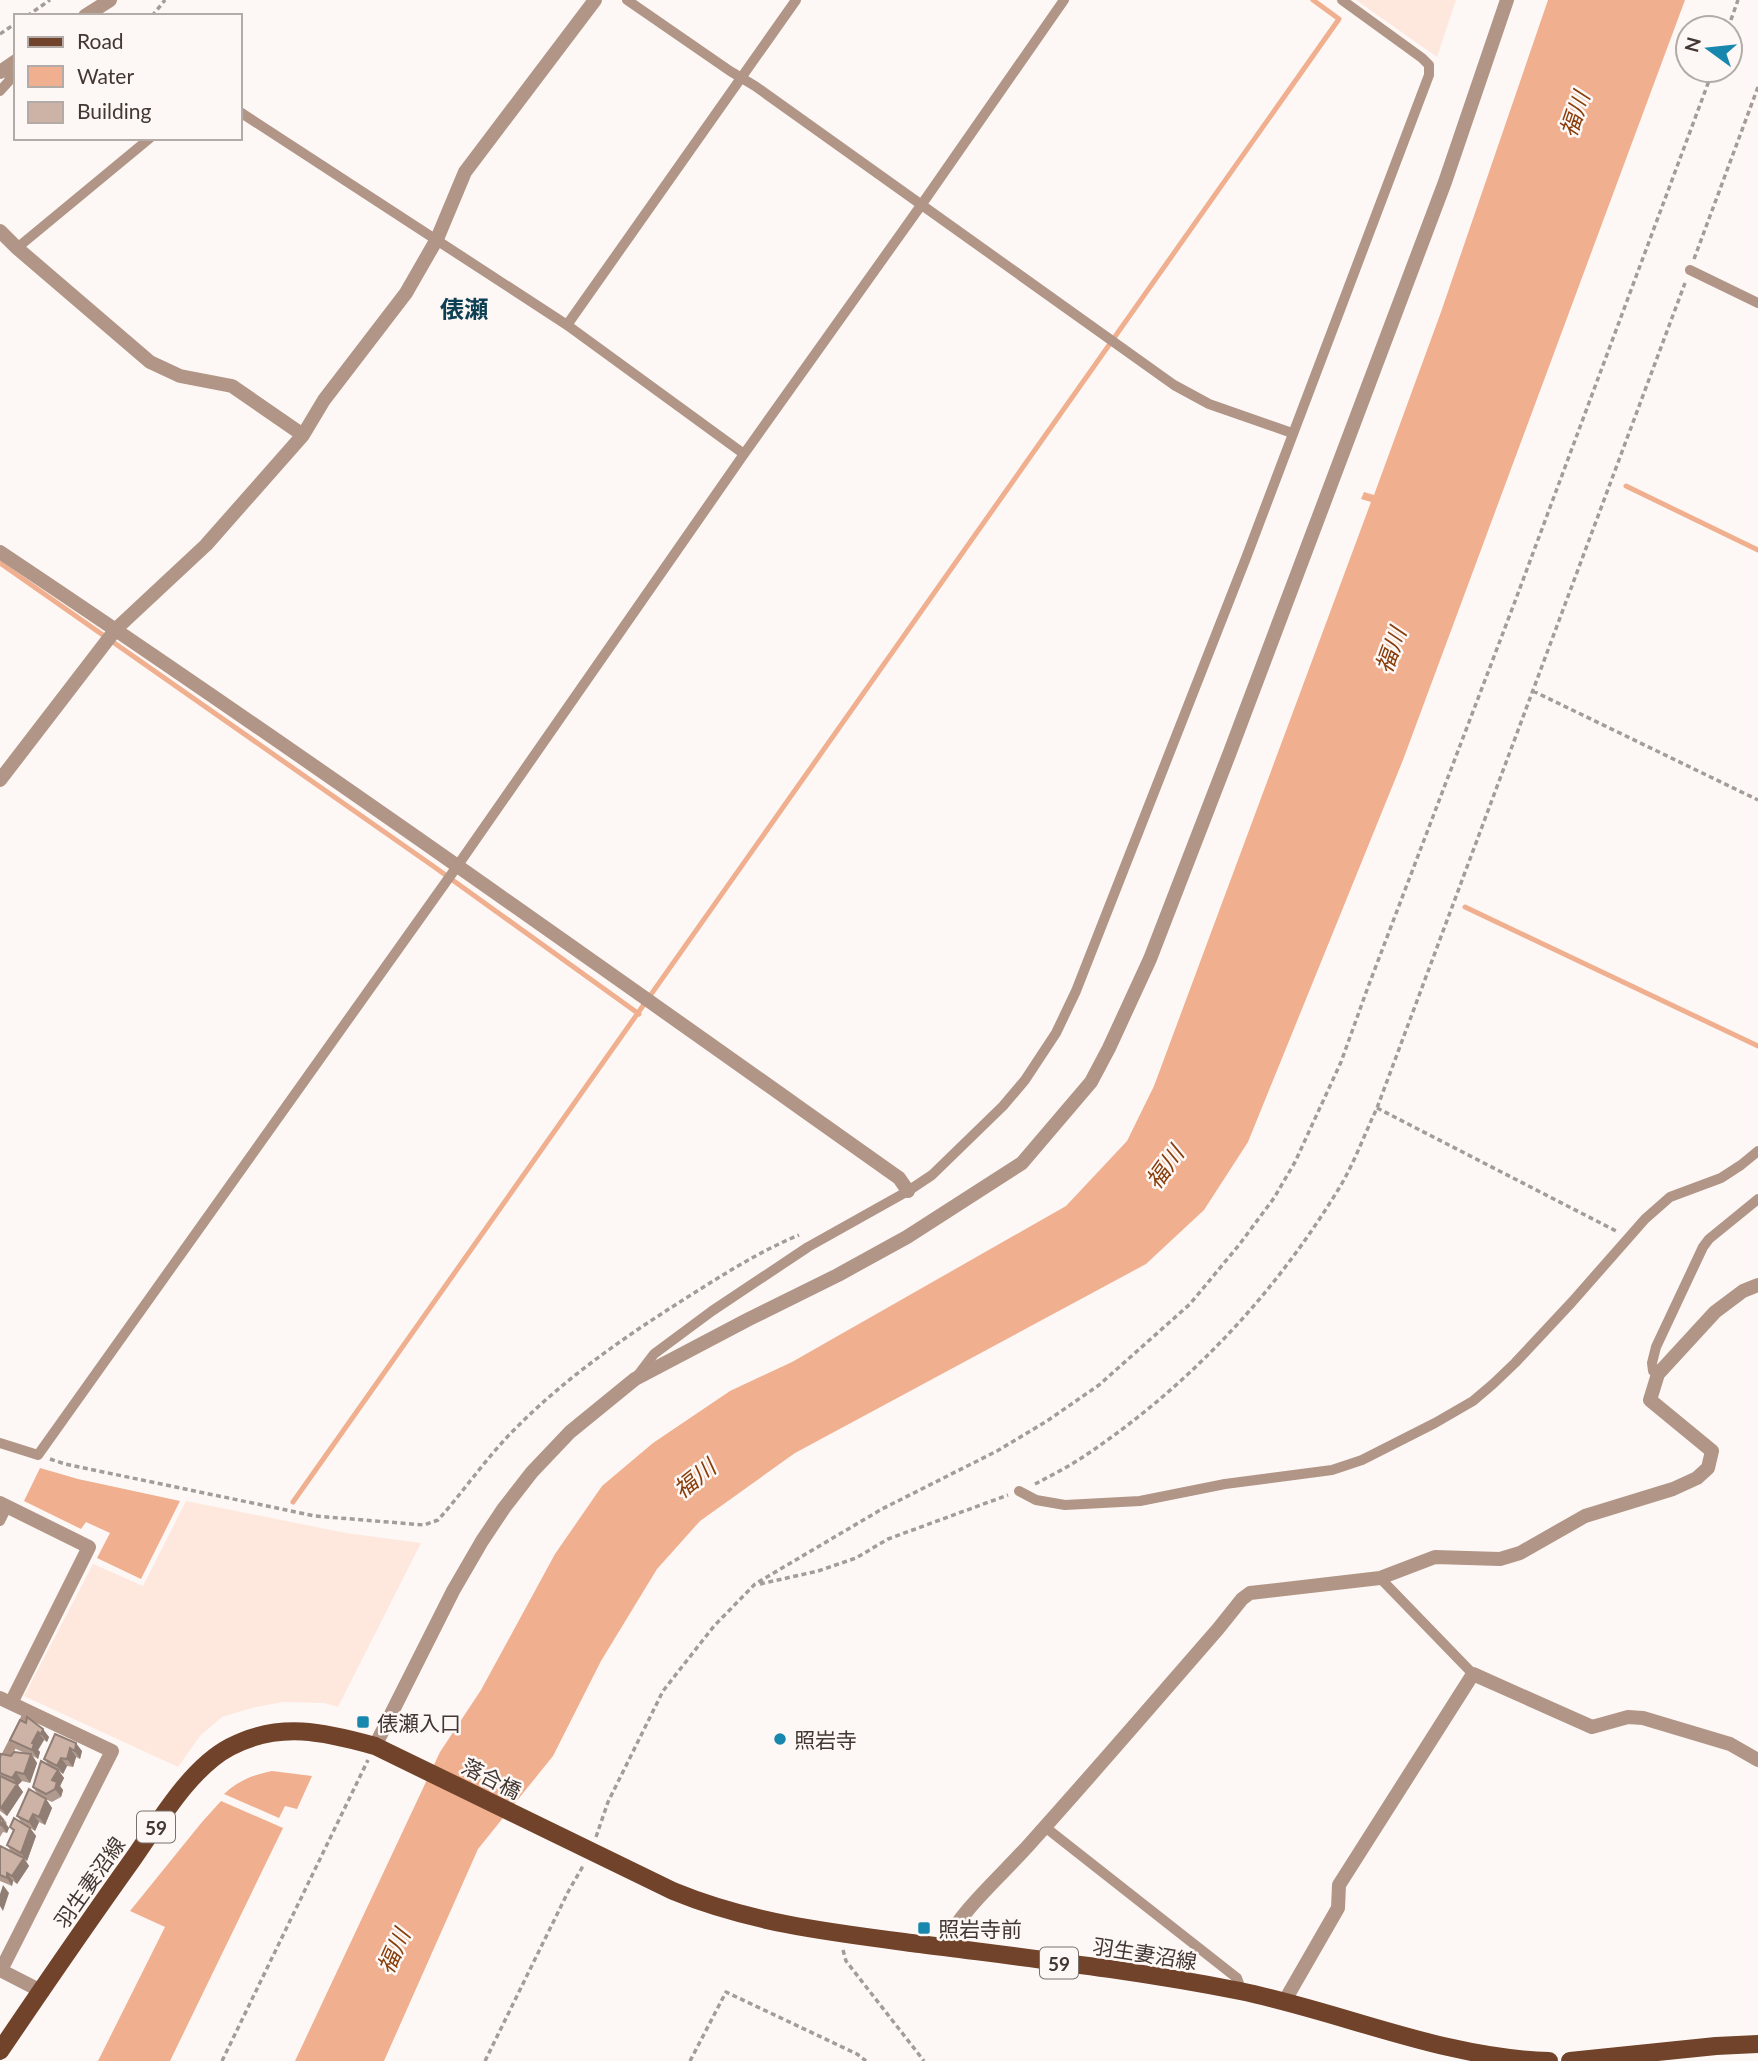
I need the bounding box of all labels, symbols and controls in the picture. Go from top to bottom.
legend [14,14,242,140]
north arrow [1674,14,1744,84]
text: Road [77,28,124,53]
text: N [1679,34,1705,55]
text: Water [77,63,134,88]
water label: 福川 [1553,85,1596,140]
text: Building [77,98,152,123]
district label: 俵瀬 [440,294,488,323]
water label: 福川 [1369,621,1412,676]
water label: 福川 [1139,1138,1191,1194]
water label: 福川 [667,1451,723,1503]
place label: 俵瀬入口 [377,1710,461,1735]
marker: 俵瀬入口 [355,1714,371,1730]
place label: 照岩寺 [794,1727,857,1752]
marker: 照岩寺 [772,1731,788,1747]
street label: 落合橋 [458,1753,526,1803]
road number: 59 [137,1812,175,1842]
street label: 羽生妻沼線 [49,1832,129,1932]
place label: 照岩寺前 [938,1916,1022,1941]
marker: 照岩寺前 [916,1920,932,1936]
water label: 福川 [371,1922,416,1978]
street label: 羽生妻沼線 [1091,1932,1199,1974]
road number: 59 [1040,1948,1078,1979]

